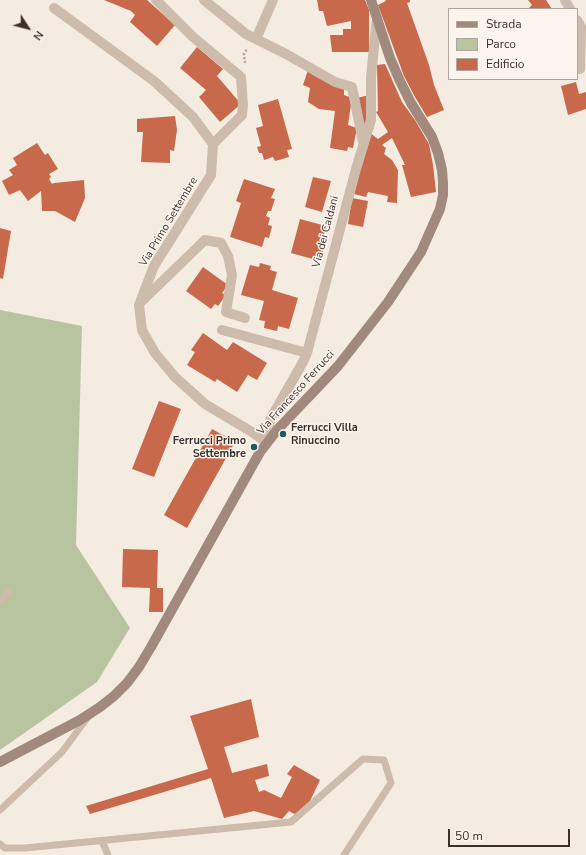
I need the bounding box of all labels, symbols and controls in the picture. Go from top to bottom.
north arrow [8,8,48,48]
legend [448,8,578,80]
text: Strada [486,16,522,32]
text: N [30,28,47,43]
text: Parco [486,36,516,52]
text: Edificio [486,56,524,72]
street label: Via Primo Settembre [137,175,201,269]
street label: Via dei Caldani [310,195,342,269]
street label: Via Francesco Ferrucci [255,348,337,438]
place label: Ferrucci Villa Rinuccino [291,421,358,447]
marker: Ferrucci Villa Rinuccino [278,429,288,439]
place label: Ferrucci Primo Settembre [173,434,246,460]
marker: Ferrucci Primo Settembre [249,442,259,452]
scale bar [450,821,572,847]
text: 50 m [455,828,483,844]

